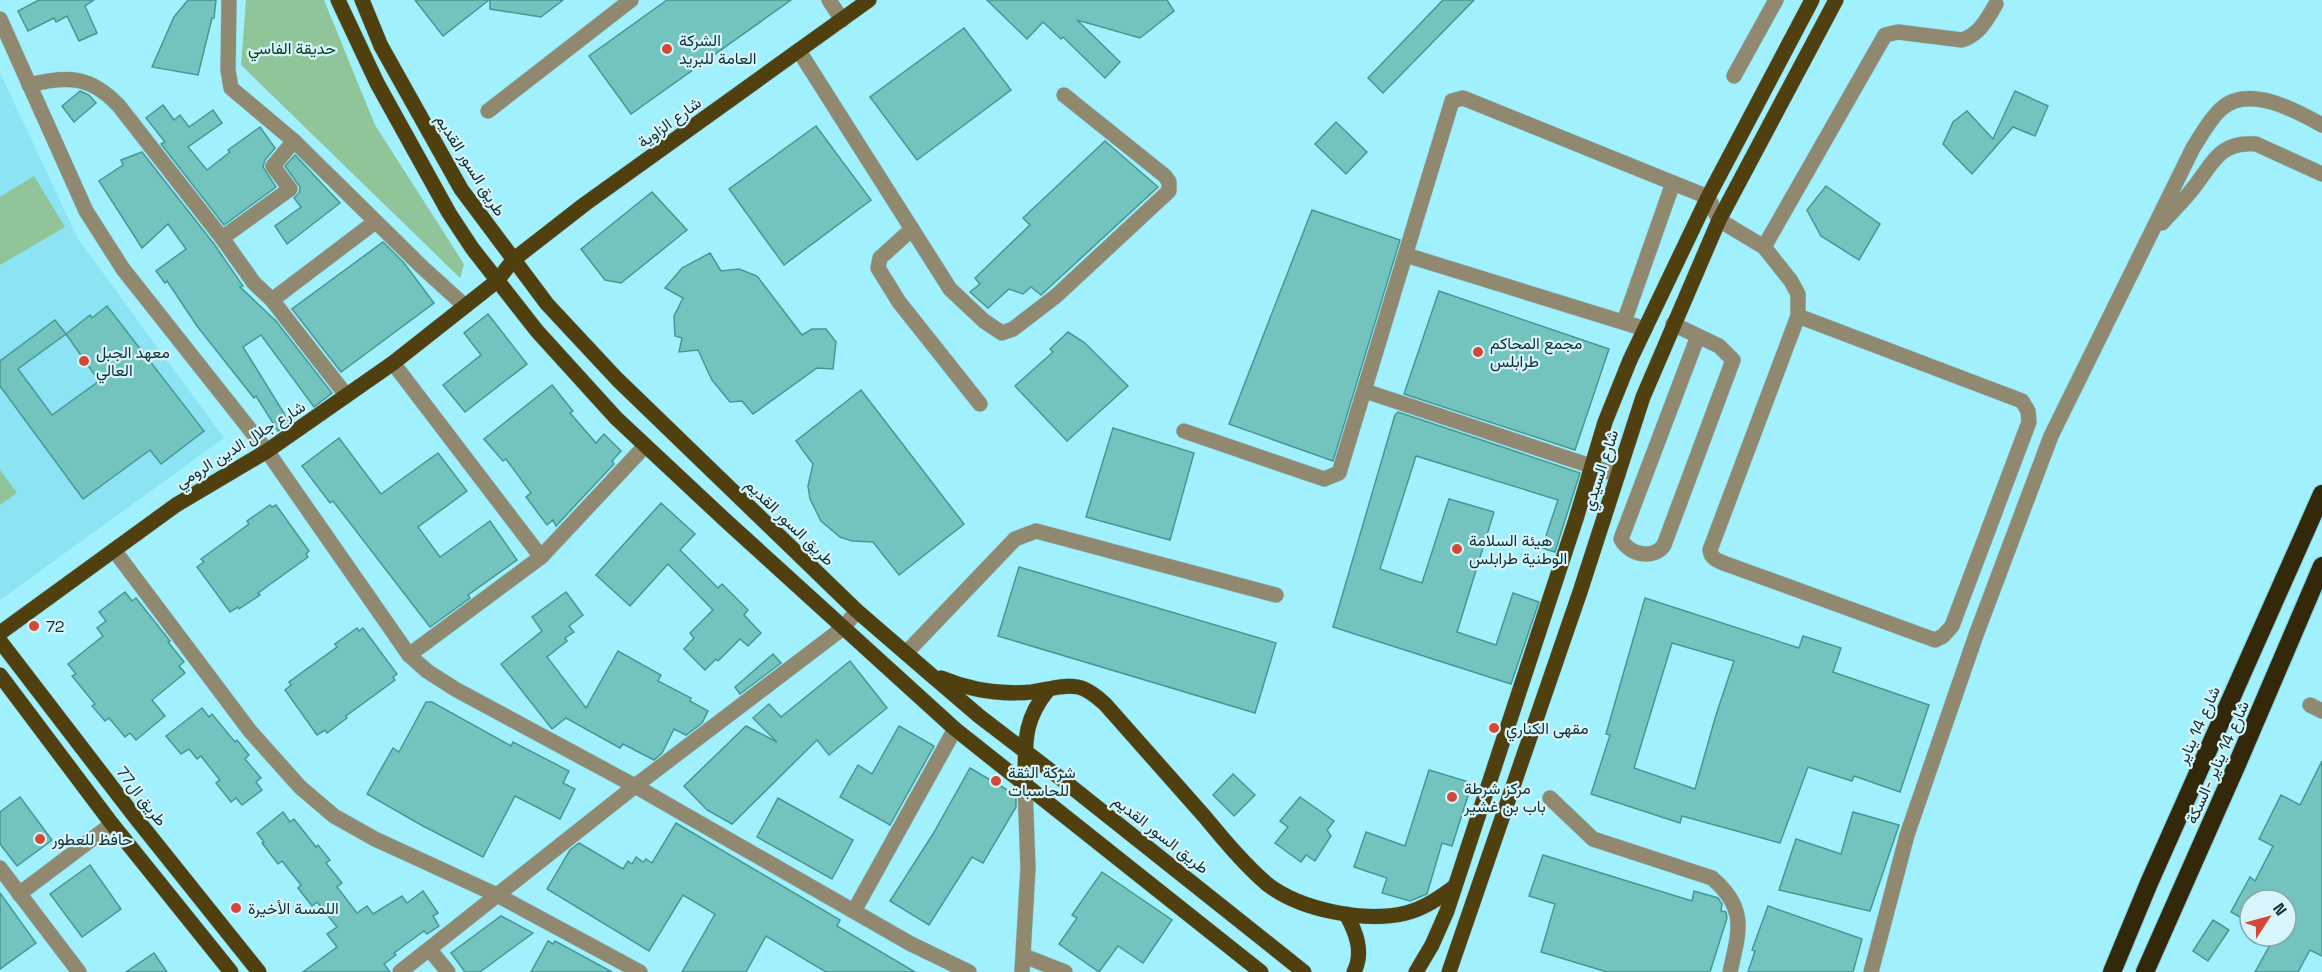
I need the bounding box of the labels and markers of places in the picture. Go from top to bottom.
place label: الشركة العامة للبريد [679,30,757,69]
marker: الشركة العامة للبريد [660,42,674,56]
place label: مجمع المحاكم طرابلس [1490,333,1582,372]
place label: معهد الجبل العالي [96,342,170,384]
marker: مجمع المحاكم طرابلس [1471,345,1485,359]
marker: معهد الجبل العالي [77,354,91,368]
place label: هيئة السلامة الوطنية طرابلس [1469,530,1567,569]
marker: هيئة السلامة الوطنية طرابلس [1450,542,1464,556]
place label: 72 [46,616,65,637]
marker: 72 [27,619,41,633]
place label: مقهى الكناري [1506,718,1588,742]
marker: مقهى الكناري [1487,721,1501,735]
place label: شركة الثقة للحاسبات [1008,762,1076,801]
marker: شركة الثقة للحاسبات [989,774,1003,788]
place label: مركز شرطة باب بن غشير [1463,778,1546,817]
marker: مركز شرطة باب بن غشير [1445,790,1459,804]
place label: حافظ للعطور [51,829,133,850]
marker: حافظ للعطور [33,832,47,846]
place label: اللمسة الأخيرة [248,898,339,919]
marker: اللمسة الأخيرة [229,901,243,915]

